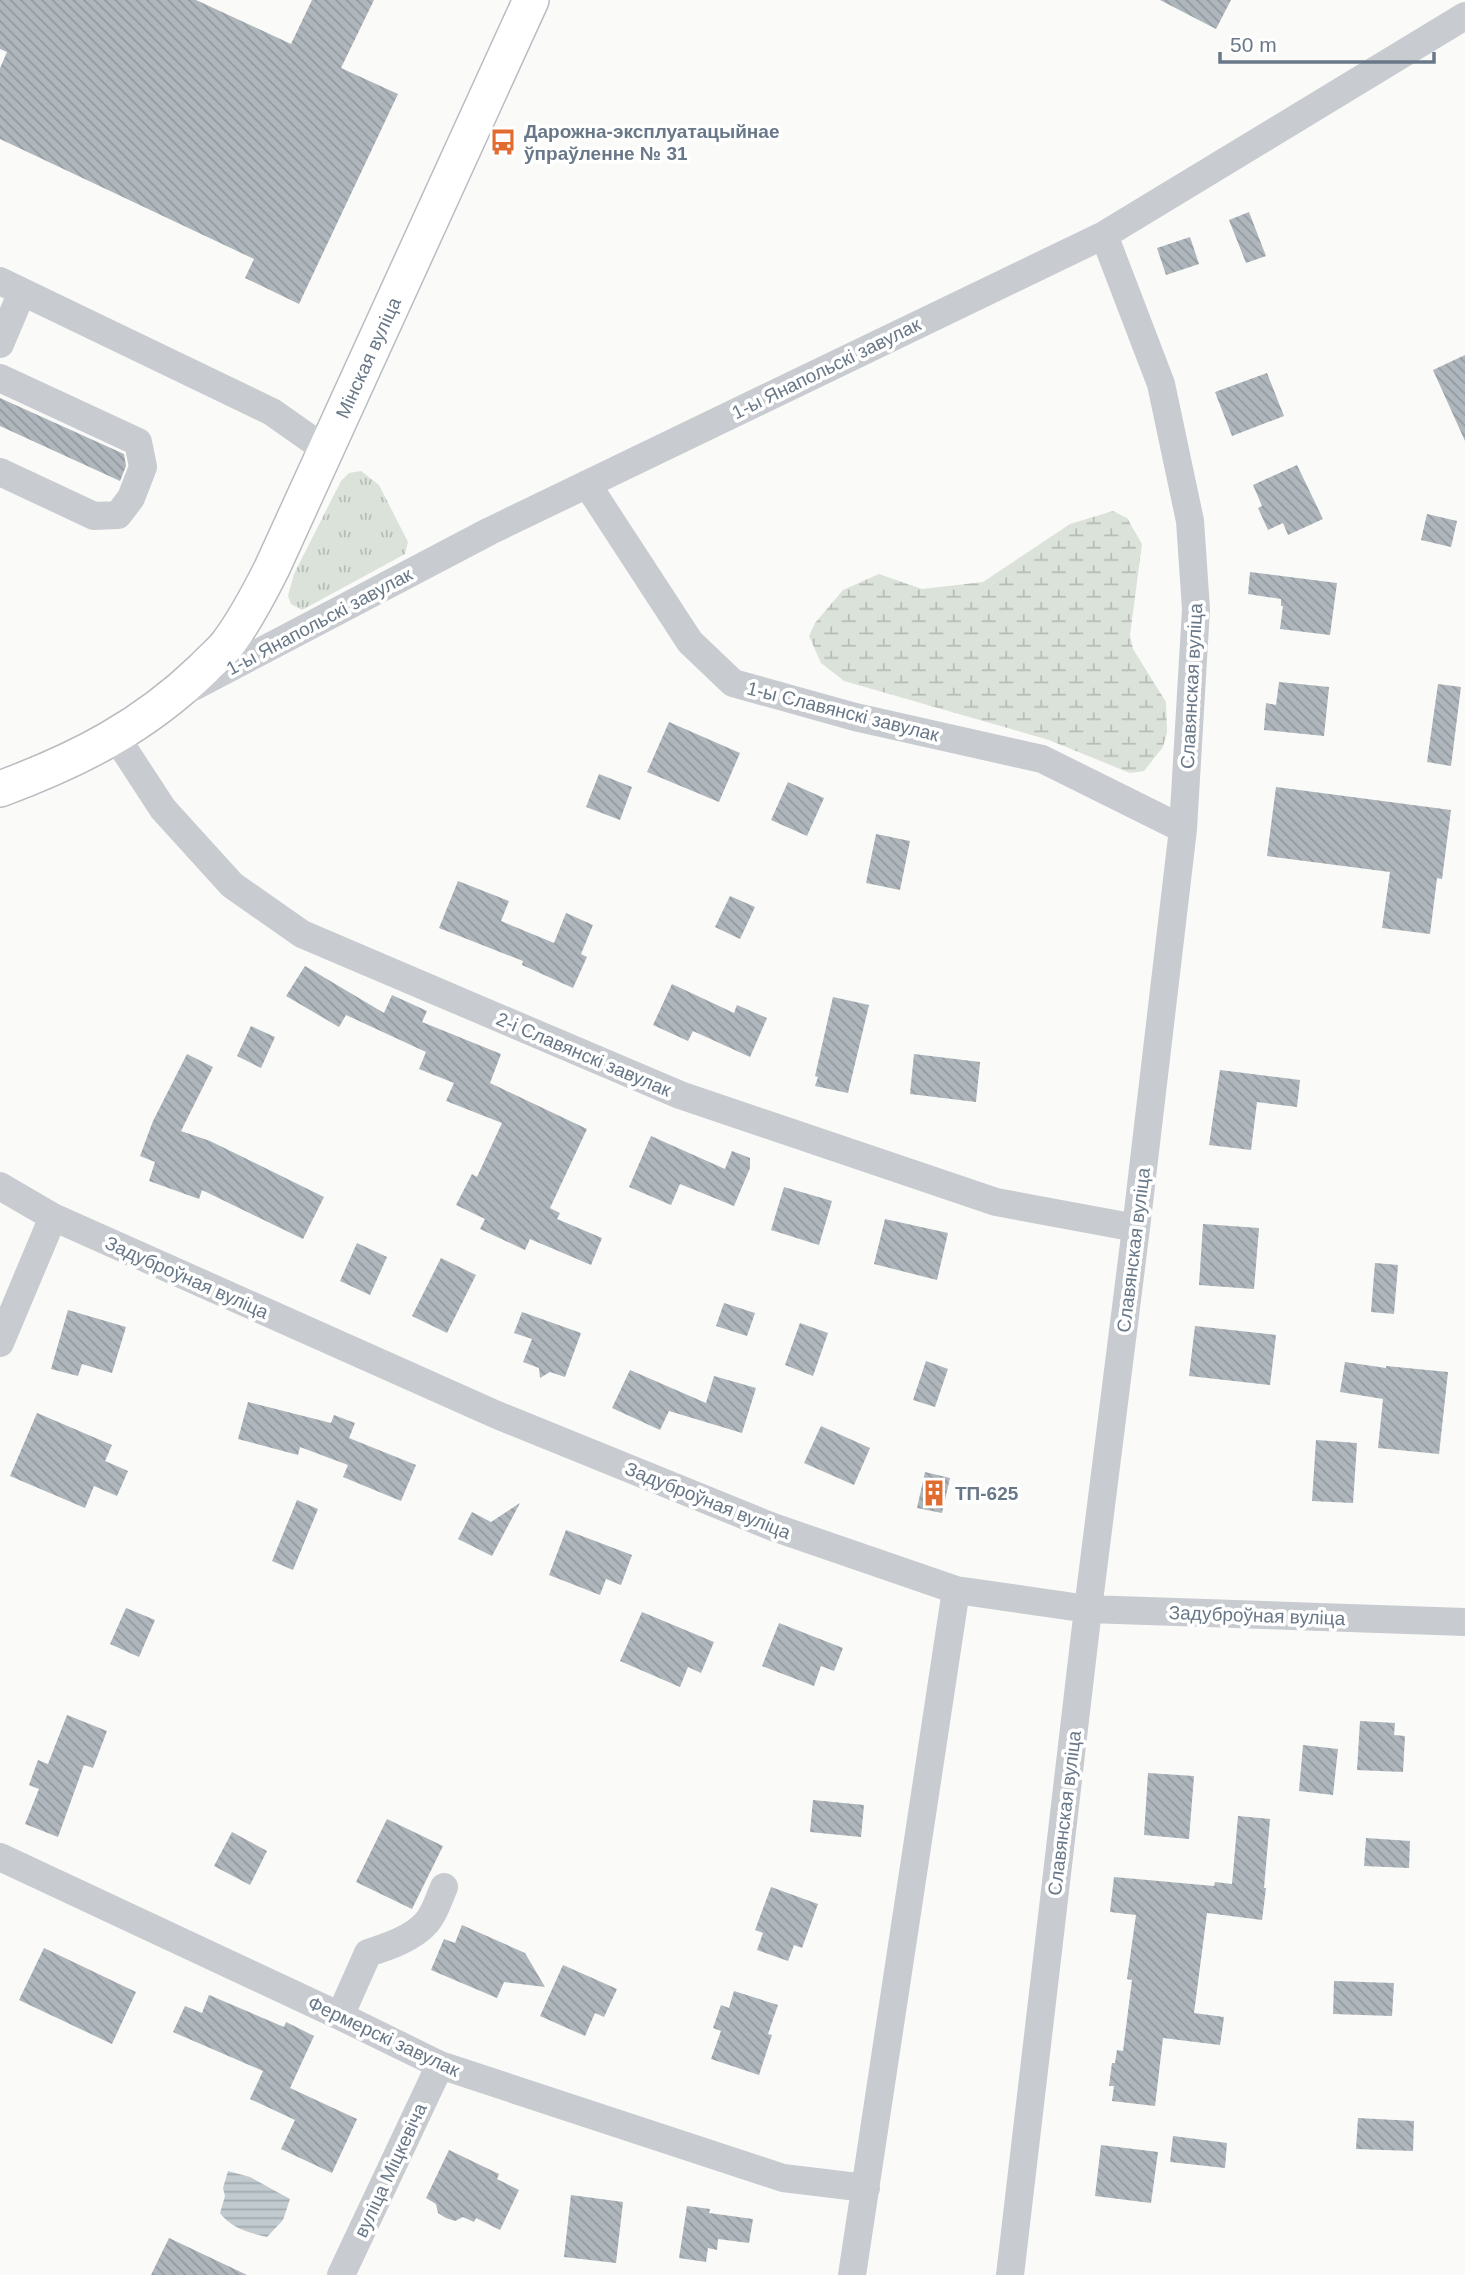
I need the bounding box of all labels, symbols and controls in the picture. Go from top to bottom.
scale bar [1220,21,1434,65]
text: 50 m [1230,33,1277,56]
place label: Дарожна-эксплуатацыйнае ўпраўленне № 31 [524,121,779,164]
bus stop icon: Дарожна-эксплуатацыйнае ўпраўленне № 31 [488,127,518,157]
street label: Мінская вуліца [332,294,405,422]
street label: 1-ы Янапольскі завулак [728,313,925,423]
street label: 1-ы Янапольскі завулак [223,563,416,679]
street label: Славянская вуліца [1177,602,1206,769]
street label: 1-ы Славянскі завулак [745,677,942,746]
street label: 2-і Славянскі завулак [493,1008,675,1101]
street label: Славянская вуліца [1113,1166,1154,1334]
street label: Задуброўная вуліца [102,1232,272,1323]
street label: Задуброўная вуліца [622,1458,794,1543]
building icon: ТП-625 [919,1478,949,1508]
place label: ТП-625 [955,1483,1019,1504]
street label: Задуброўная вуліца [1168,1602,1346,1629]
street label: Славянская вуліца [1044,1729,1085,1897]
street label: Фермерскі завулак [305,1992,464,2081]
street label: вуліца Міцкевіча [350,2099,431,2241]

